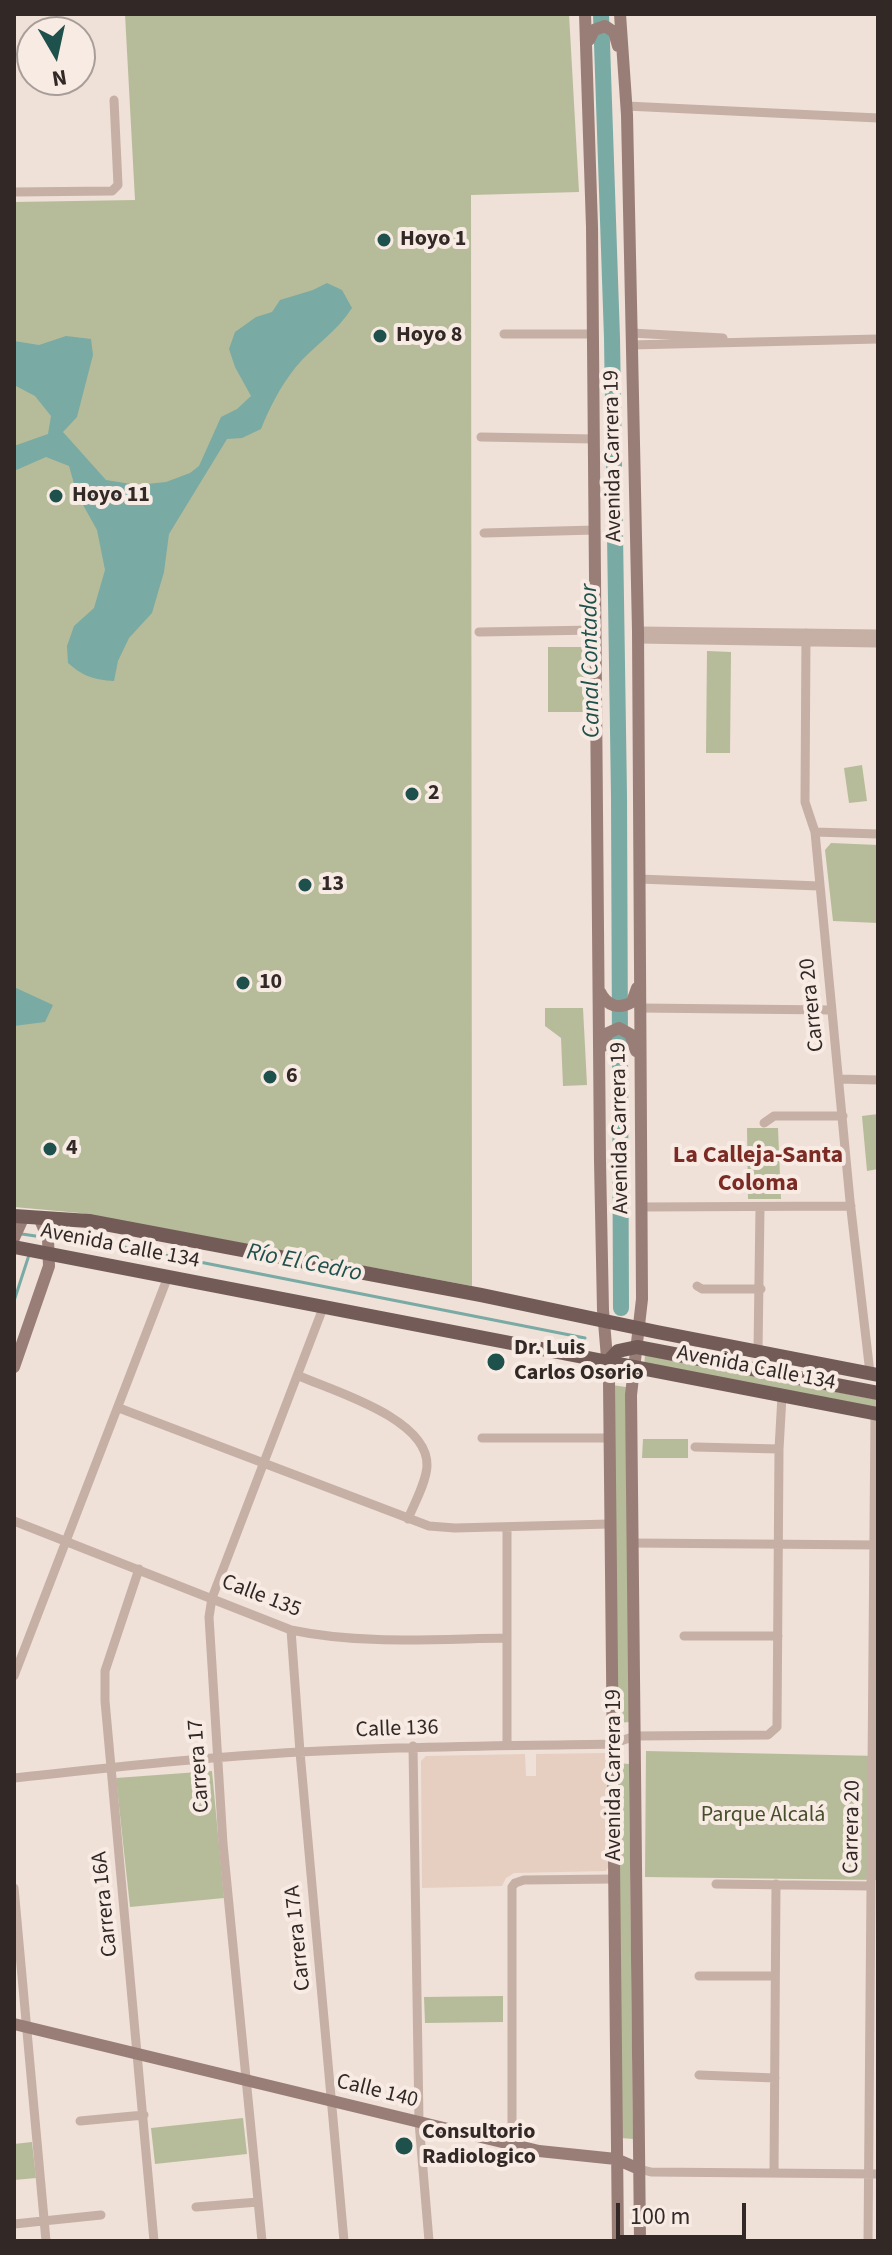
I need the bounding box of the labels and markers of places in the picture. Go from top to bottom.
place label: Hoyo 1 [400,227,466,253]
marker: Hoyo 1 [375,231,393,249]
place label: Hoyo 8 [396,323,462,349]
marker: Hoyo 8 [371,327,389,345]
place label: Hoyo 11 [72,483,150,509]
marker: Hoyo 11 [47,487,65,505]
place label: 2 [428,781,440,807]
marker: 2 [403,785,421,803]
place label: 13 [321,872,344,898]
marker: 13 [296,876,314,894]
place label: 10 [259,970,282,996]
marker: 10 [234,974,252,992]
place label: 6 [286,1064,298,1090]
marker: 6 [261,1068,279,1086]
place label: 4 [66,1136,78,1162]
marker: 4 [41,1140,59,1158]
place label: Dr. Luis Carlos Osorio [514,1336,644,1388]
marker: Dr. Luis Carlos Osorio [485,1351,507,1373]
place label: Consultorio Radiologico [422,2120,536,2172]
marker: Consultorio Radiologico [393,2135,415,2157]

